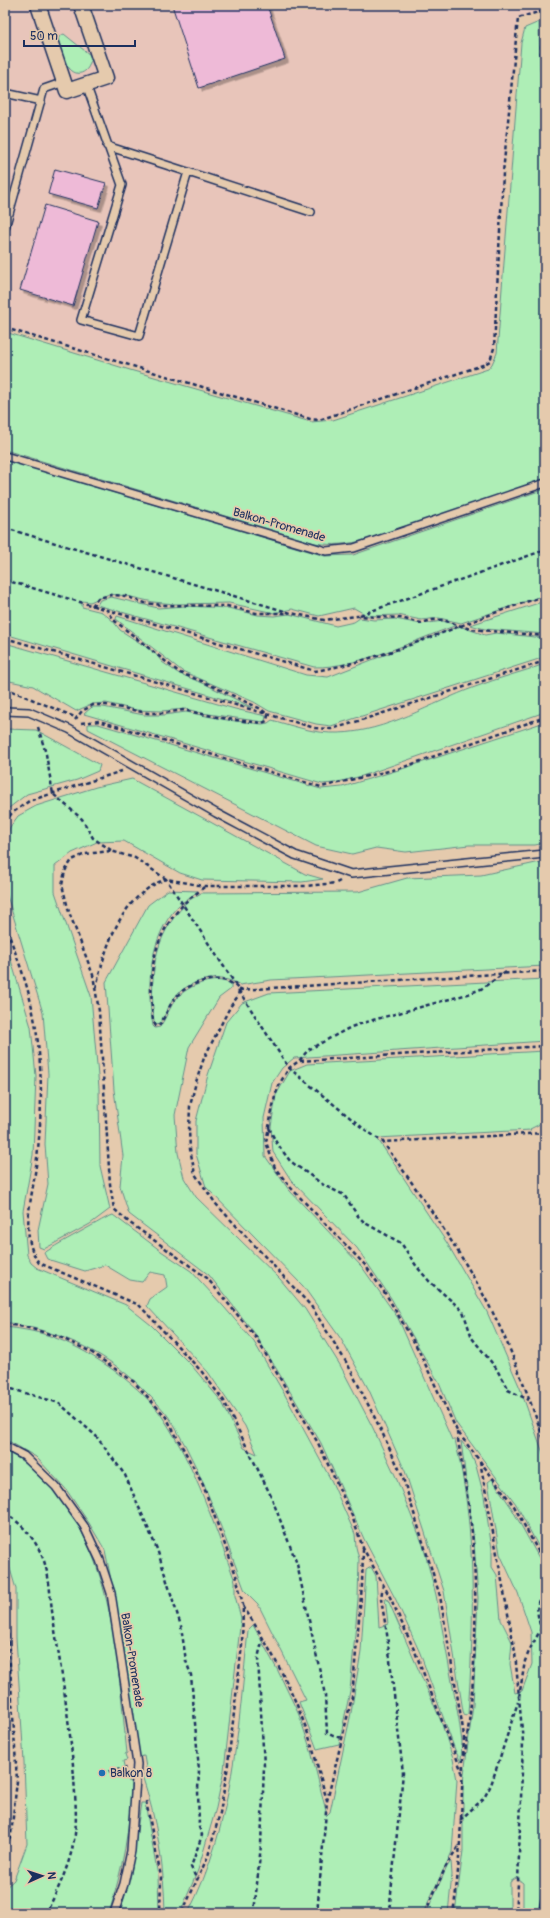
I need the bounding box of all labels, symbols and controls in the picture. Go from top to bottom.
scale bar [24,22,135,48]
text: 50 m [30,29,58,44]
street label: Balkon-Promenade [231,505,327,545]
street label: Balkon-Promenade [117,1612,147,1708]
place label: Balkon 8 [110,1766,152,1781]
marker: Balkon 8 [97,1768,107,1778]
north arrow [22,1856,62,1896]
text: N [45,1871,58,1880]

